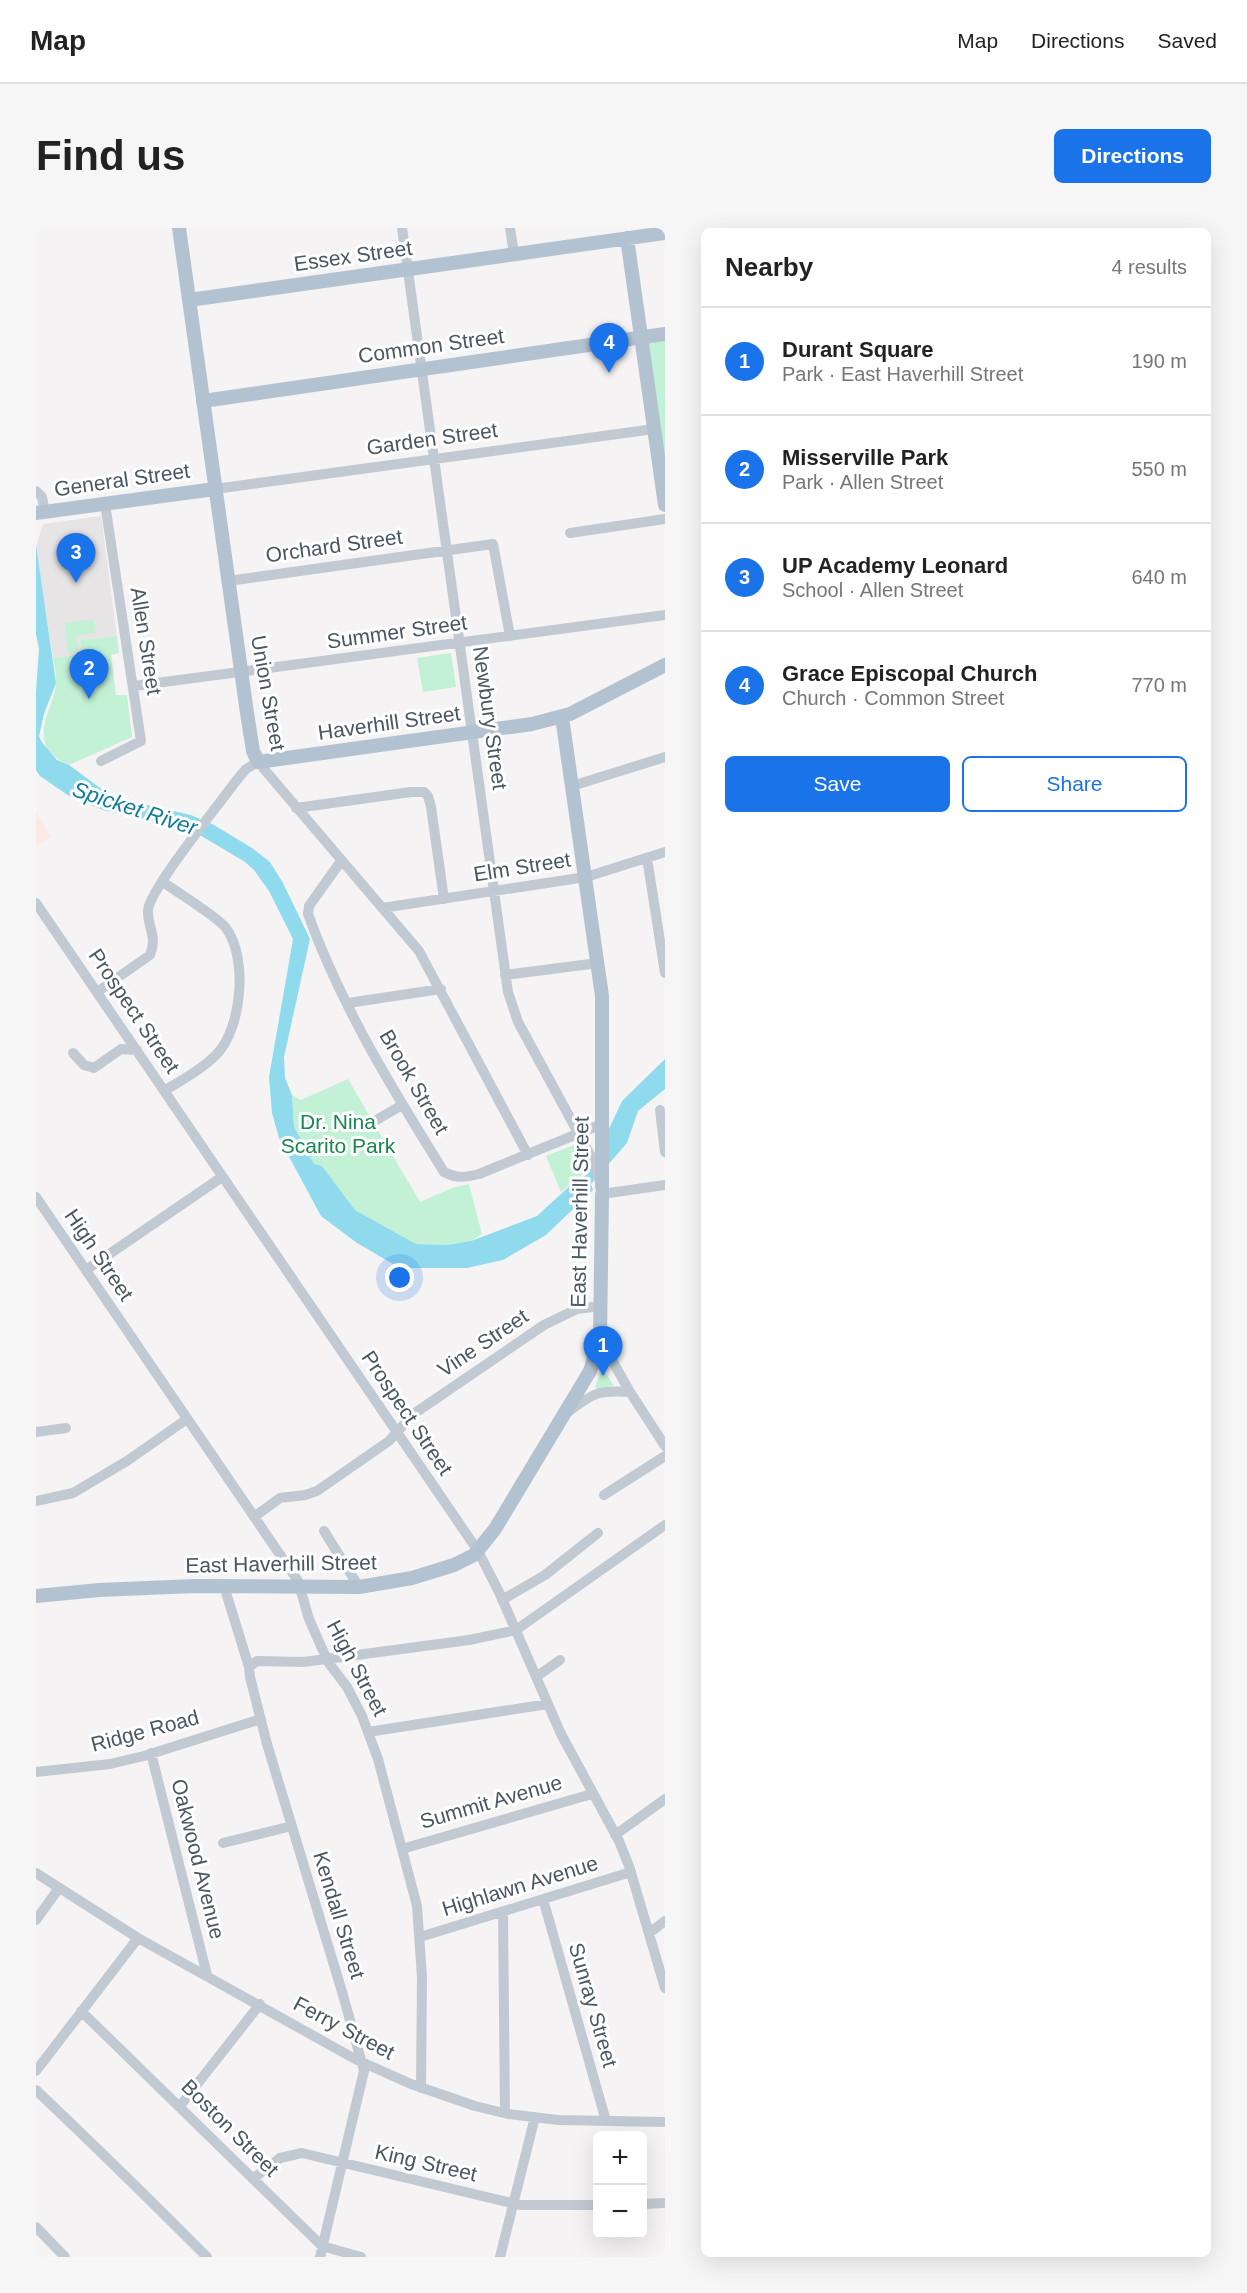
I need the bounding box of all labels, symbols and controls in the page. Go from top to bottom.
text: Map [30,25,86,56]
text: Map [957,29,998,52]
text: Directions [1031,29,1124,52]
text: Saved [1157,29,1217,52]
button: Directions [1054,129,1211,183]
text: Find us [36,132,185,179]
street label: Essex Street [292,236,414,275]
text: Nearby [725,252,813,282]
text: 4 results [1111,256,1187,278]
street label: Common Street [357,324,505,367]
pin: 4 [590,324,628,373]
text: Durant Square [782,337,934,362]
text: 1 [739,350,750,372]
text: 190 m [1131,350,1187,372]
text: Park · East Haverhill Street [782,363,1023,385]
street label: Garden Street [365,418,499,459]
text: Misserville Park [782,445,948,470]
text: 2 [739,458,750,480]
text: 550 m [1131,458,1187,480]
street label: General Street [53,459,191,500]
text: Park · Allen Street [782,471,943,493]
street label: Orchard Street [264,525,404,566]
pin: 3 [56,534,96,583]
text: UP Academy Leonard [782,553,1008,578]
text: 3 [739,566,750,588]
text: 640 m [1131,566,1187,588]
text: School · Allen Street [782,579,963,601]
street label: Allen Street [127,586,166,696]
street label: Summer Street [325,610,469,653]
street label: Union Street [247,633,290,753]
street label: Newbury Street [469,645,512,791]
pin: 2 [70,650,108,699]
text: Grace Episcopal Church [782,661,1038,686]
text: 4 [739,674,750,696]
text: 770 m [1131,674,1187,696]
text: Church · Common Street [782,687,1004,709]
street label: Haverhill Street [316,701,462,744]
button: Save [725,756,950,812]
button: Share [962,756,1187,812]
water label: Spicket River [69,777,202,841]
street label: Elm Street [472,847,572,886]
street label: Prospect Street [84,944,185,1077]
street label: Brook Street [375,1025,454,1138]
park label: Dr. Nina Scarito Park [281,1110,396,1157]
street label: East Haverhill Street [566,1116,593,1308]
street label: High Street [61,1205,138,1305]
your location [385,1263,414,1292]
street label: Vine Street [433,1304,532,1381]
pin: 1 [584,1326,622,1376]
street label: Prospect Street [357,1346,458,1479]
street label: East Haverhill Street [185,1550,377,1577]
street label: High Street [323,1616,392,1720]
street label: Ridge Road [88,1705,201,1756]
street label: Summit Avenue [417,1770,565,1833]
street label: Oakwood Avenue [167,1776,230,1941]
street label: Kendall Street [309,1848,370,1981]
street label: Highlawn Avenue [439,1851,601,1920]
street label: Sunray Street [565,1940,622,2070]
street label: Ferry Street [290,1991,399,2064]
street label: Boston Street [177,2075,284,2181]
map controls [593,2131,647,2239]
button: + [593,2131,647,2185]
street label: King Street [373,2140,479,2185]
button: − [593,2185,647,2239]

